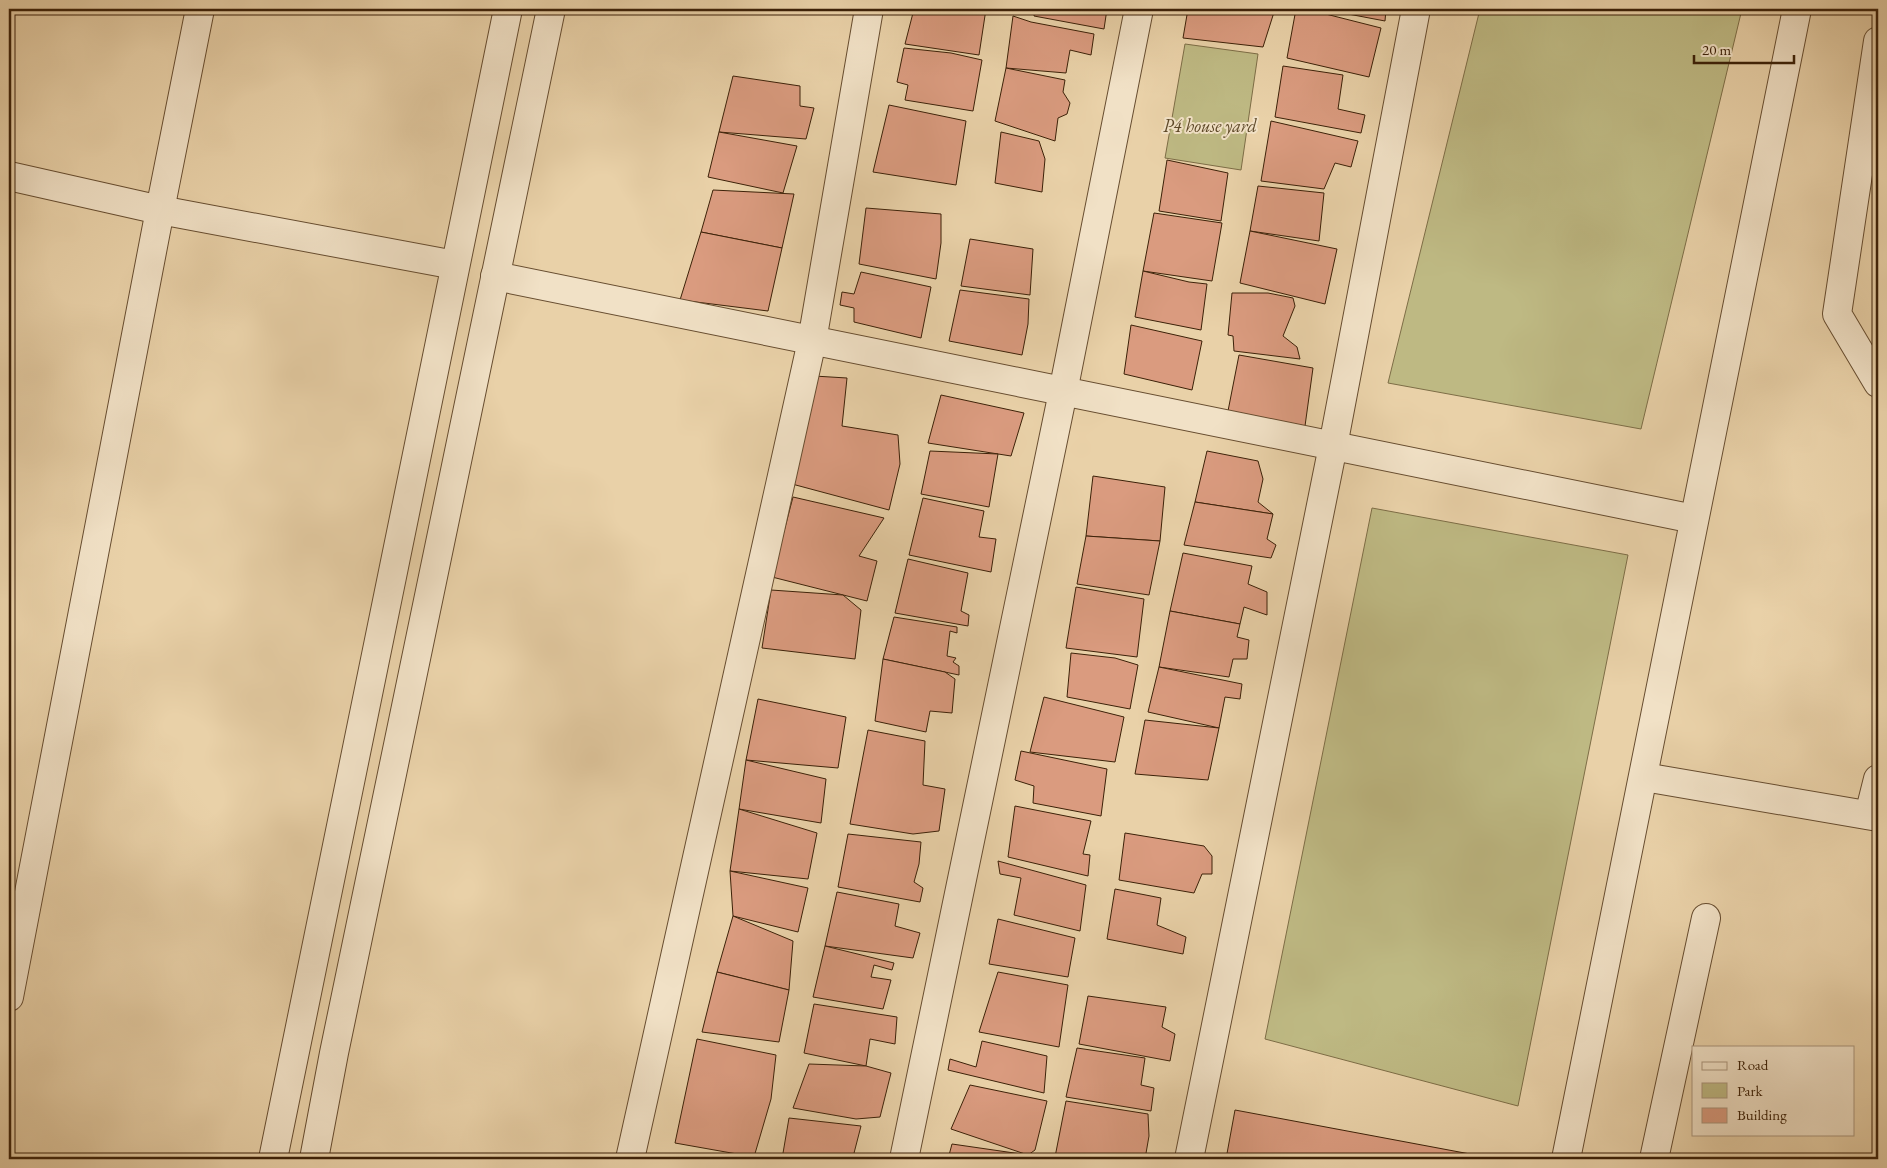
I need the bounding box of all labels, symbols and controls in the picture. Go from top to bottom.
scale bar [1694,32,1794,64]
text: 20 m [1702,40,1731,59]
park label: P4 house yard [1163,114,1258,138]
legend [1692,1046,1854,1136]
text: Road [1737,1055,1769,1074]
text: Park [1737,1081,1764,1100]
text: Building [1737,1105,1787,1124]

